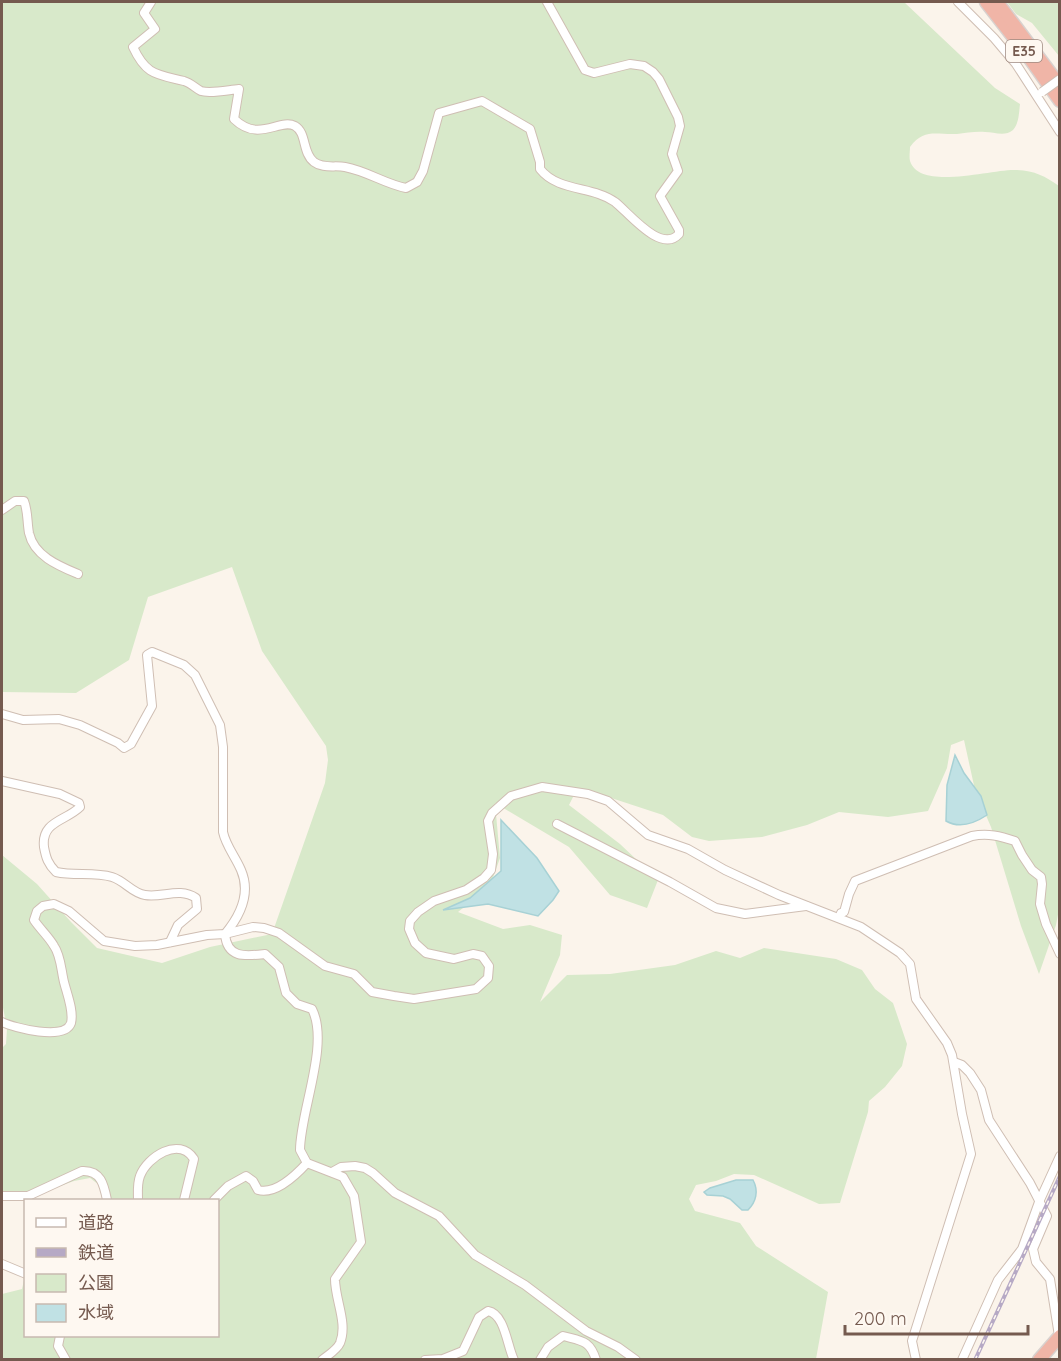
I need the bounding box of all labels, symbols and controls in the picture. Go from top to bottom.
road number: E35 [1006,40,1042,62]
legend [24,1199,219,1337]
text: 道路 [78,1211,114,1234]
text: 鉄道 [78,1241,114,1264]
text: 公園 [78,1271,114,1294]
scale bar [845,1298,1028,1336]
text: 水域 [78,1301,114,1324]
text: 200 m [854,1307,907,1330]

